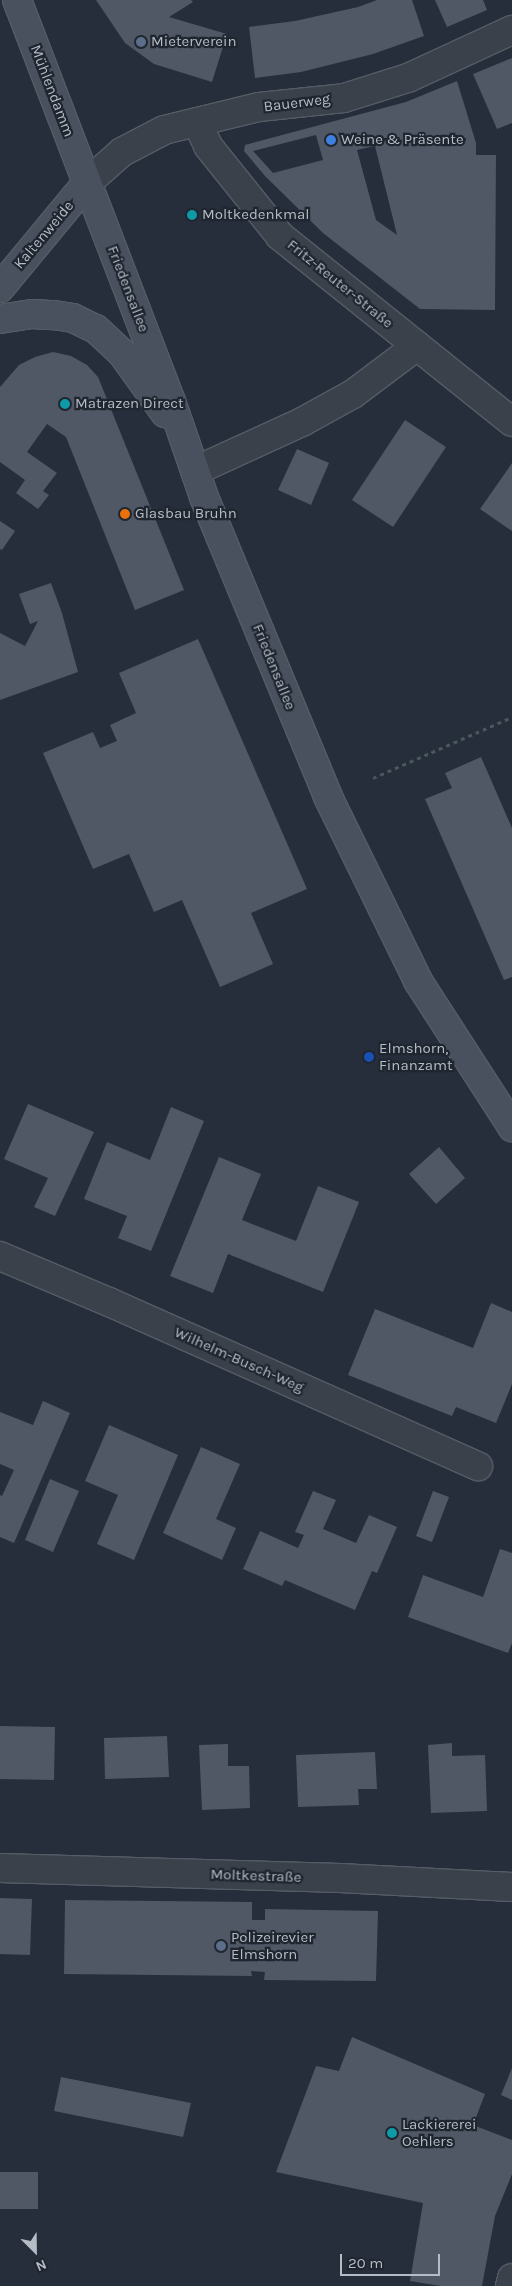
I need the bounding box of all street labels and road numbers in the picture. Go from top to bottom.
street label: Mühlendamm [26,42,78,140]
street label: Bauerweg [263,90,331,116]
street label: Kaltenweide [10,197,78,273]
street label: Fritz-Reuter-Straße [283,236,397,332]
street label: Friedensallee [103,243,153,335]
street label: Friedensallee [249,621,299,713]
street label: Wilhelm-Busch-Weg [172,1323,306,1397]
street label: Moltkestraße [210,1865,302,1887]

